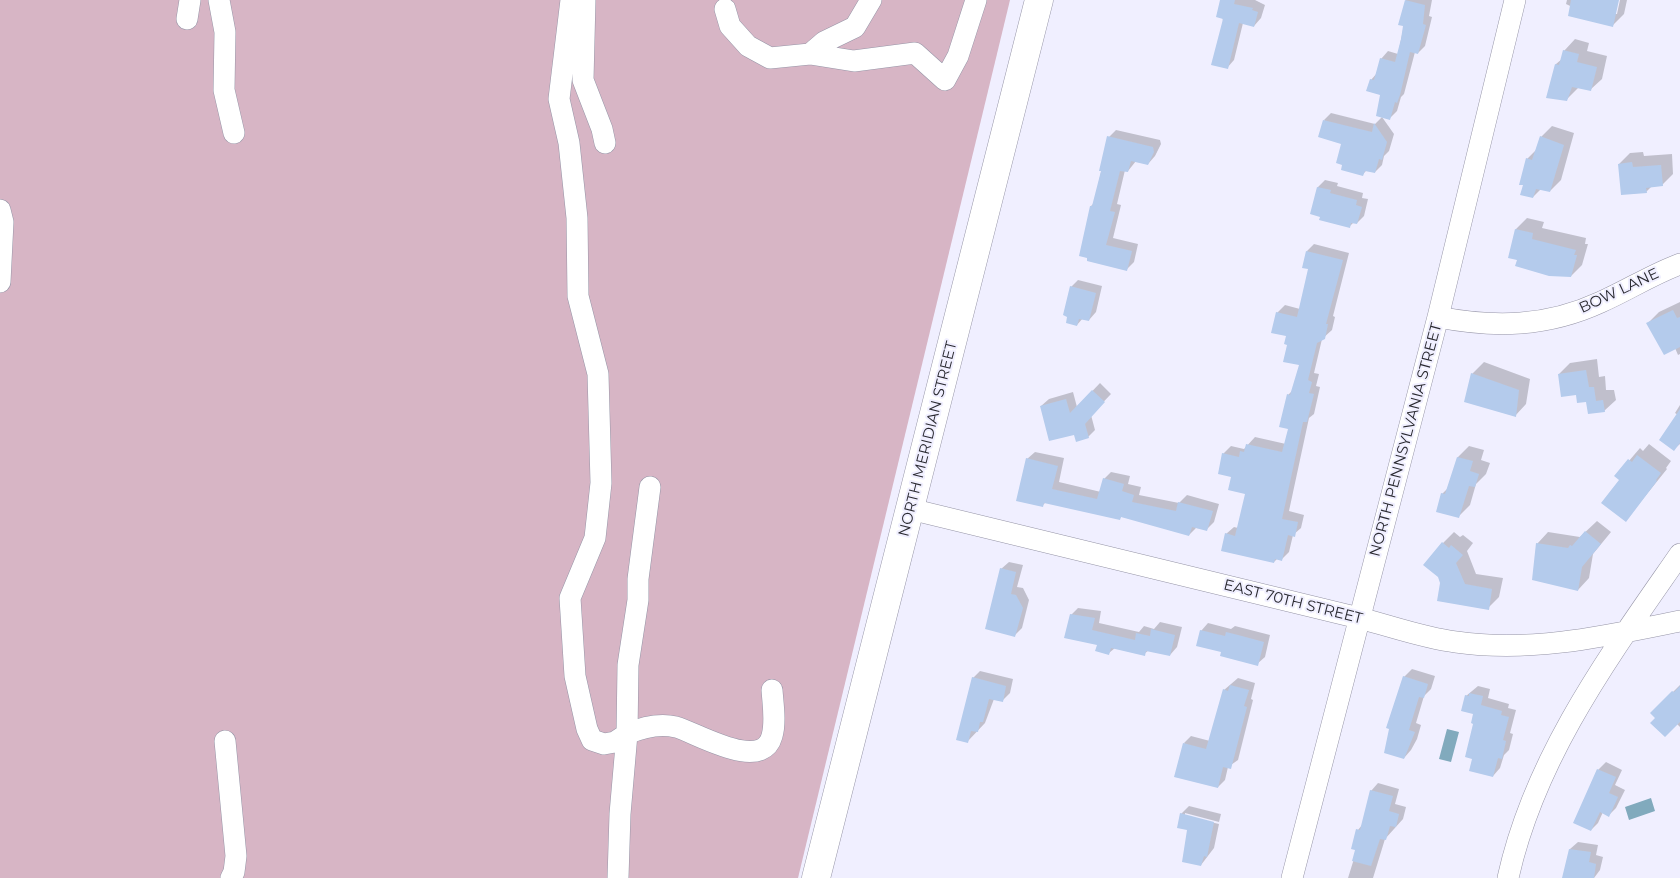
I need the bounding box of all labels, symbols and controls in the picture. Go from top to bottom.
street label: BOW LANE [1576,265,1662,317]
street label: NORTH PENNSYLVANIA STREET [1366,321,1446,559]
street label: NORTH MERIDIAN STREET [895,339,961,539]
street label: EAST 70TH STREET [1222,576,1364,628]

